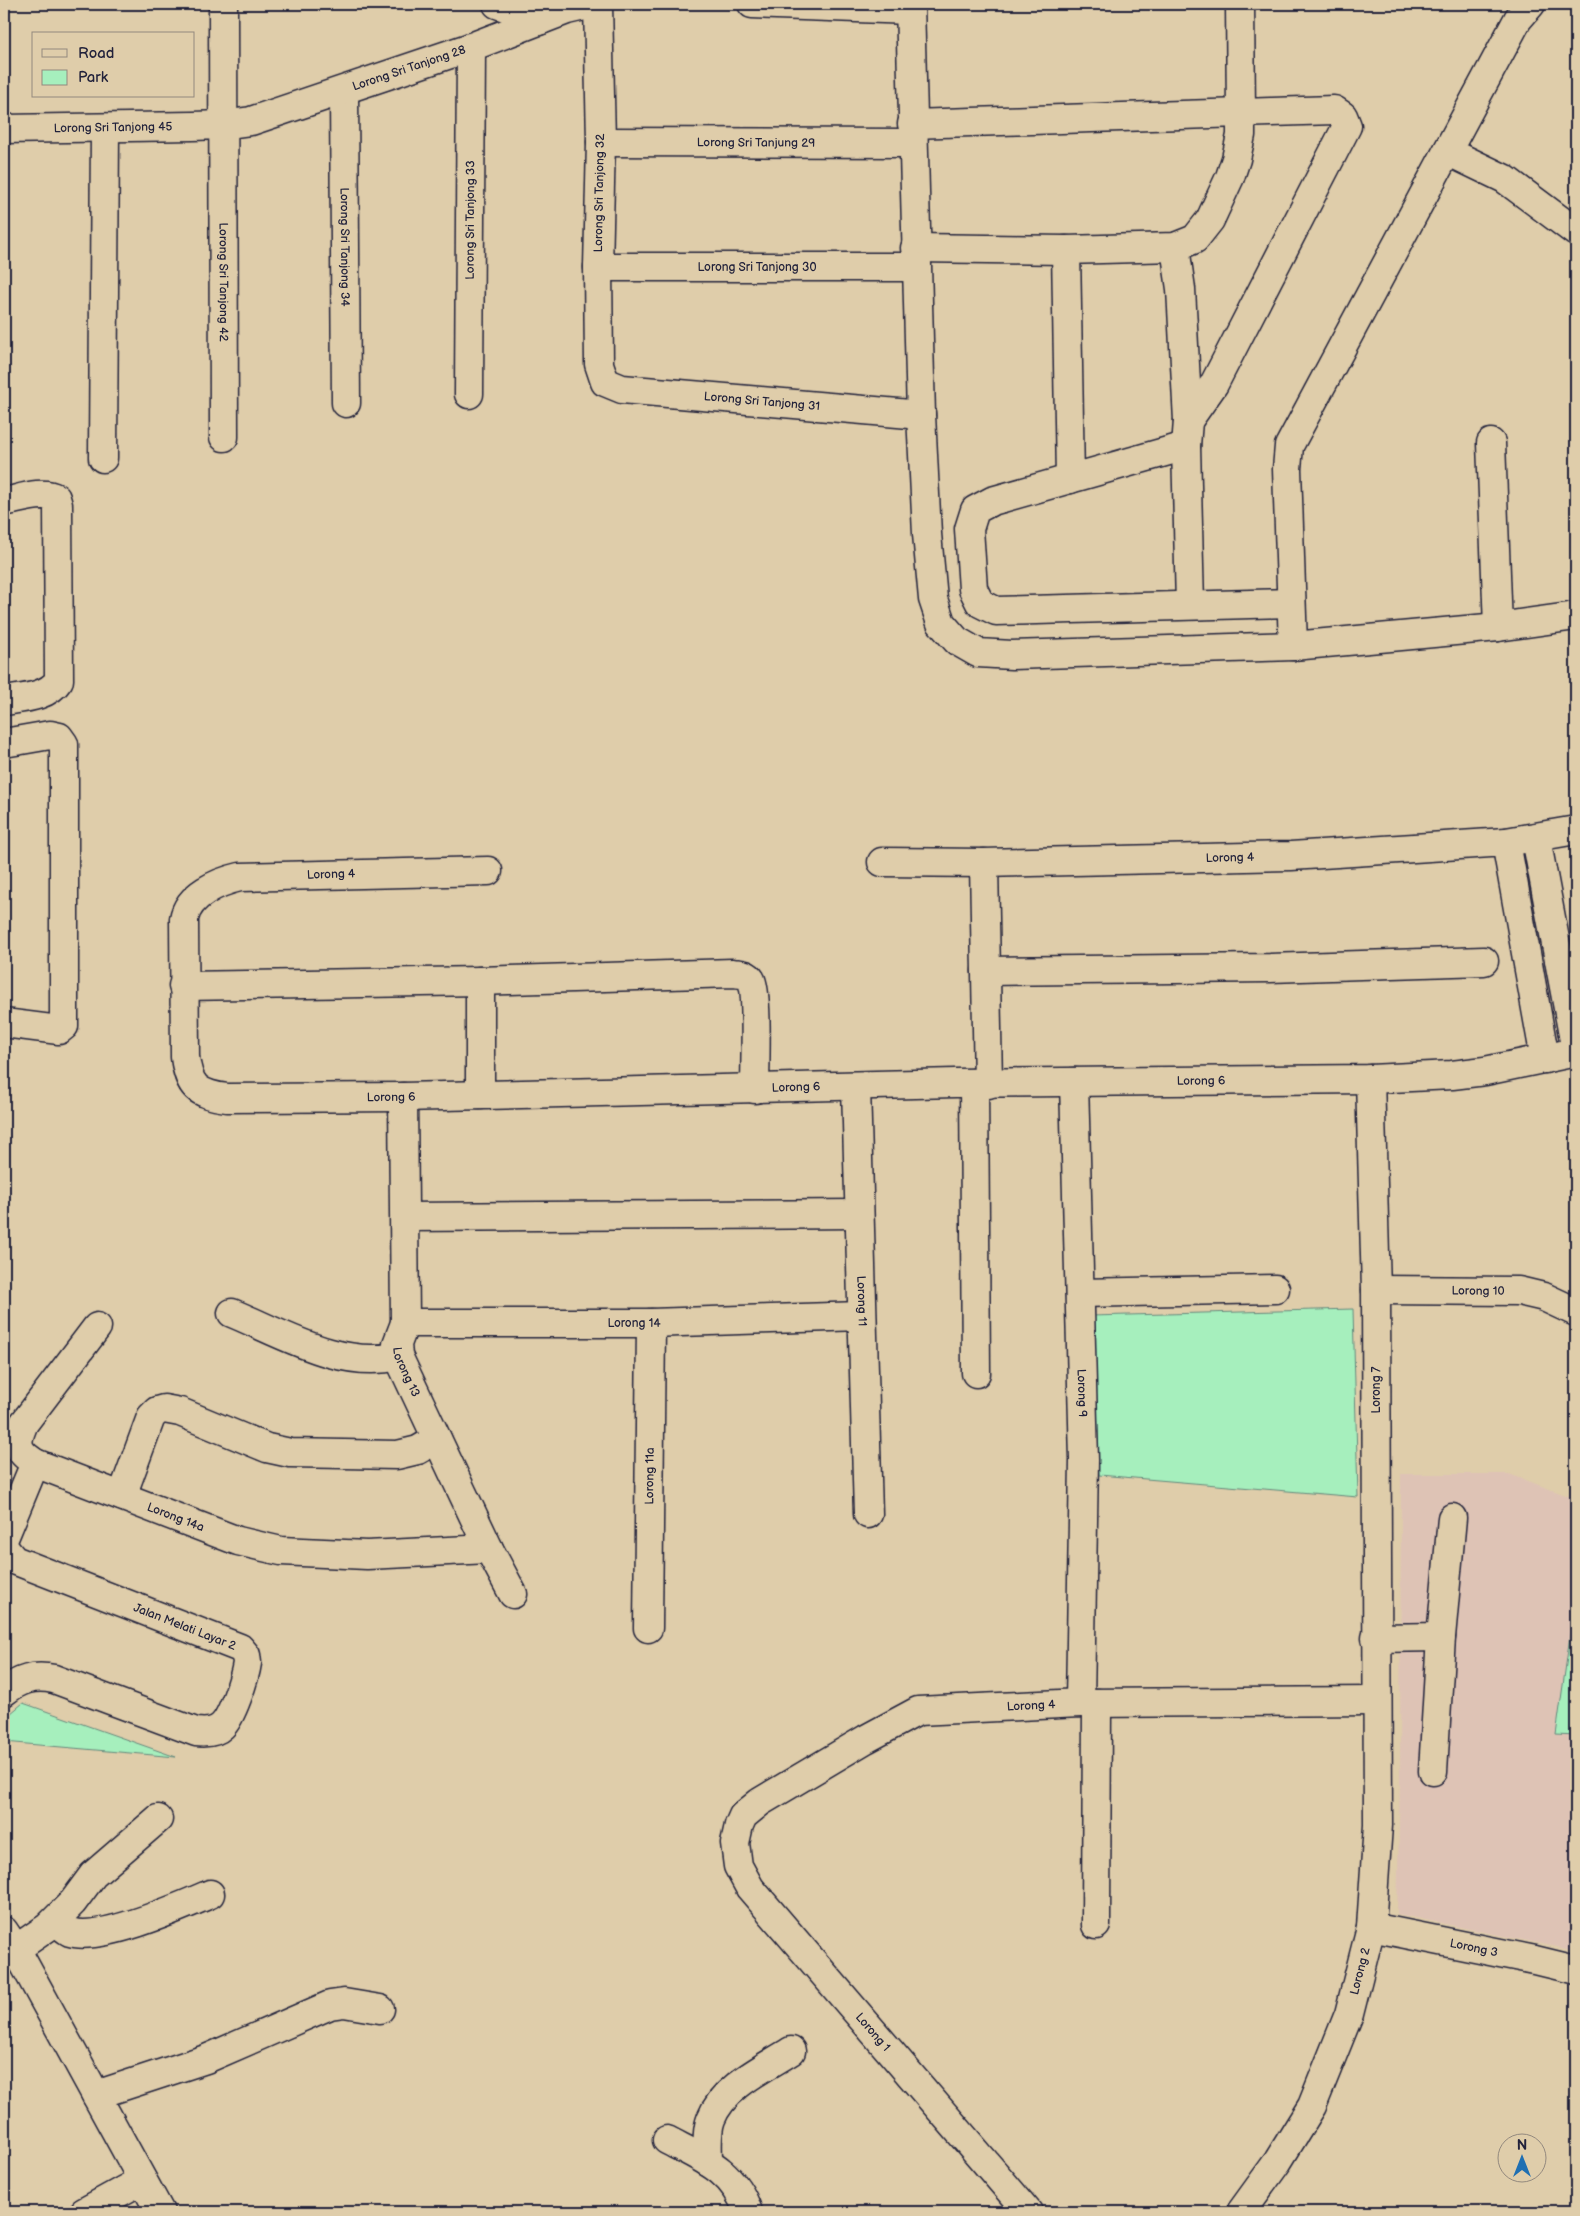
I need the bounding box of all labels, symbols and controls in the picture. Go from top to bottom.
legend [32,32,195,98]
street label: Lorong Sri Tanjong 28 [351,42,468,94]
text: Road [78,44,114,63]
text: Park [78,68,109,87]
street label: Lorong Sri Tanjong 45 [54,119,173,136]
street label: Lorong Sri Tanjong 32 [591,133,608,253]
street label: Lorong Sri Tanjung 29 [697,135,815,151]
street label: Lorong Sri Tanjong 33 [463,160,478,280]
street label: Lorong Sri Tanjong 34 [337,187,352,307]
street label: Lorong Sri Tanjong 42 [216,223,231,341]
street label: Lorong Sri Tanjong 30 [698,260,816,275]
street label: Lorong Sri Tanjong 31 [703,389,821,414]
street label: Lorong 4 [1205,850,1255,866]
street label: Lorong 4 [307,866,356,883]
street label: Lorong 6 [1177,1073,1225,1089]
street label: Lorong 6 [772,1079,821,1096]
street label: Lorong 6 [367,1090,416,1105]
street label: Lorong 11 [853,1275,870,1326]
street label: Lorong 10 [1451,1284,1505,1299]
street label: Lorong 14 [607,1316,662,1331]
street label: Lorong 13 [389,1346,423,1399]
street label: Lorong 7 [1369,1367,1384,1413]
street label: Lorong 9 [1074,1369,1090,1417]
street label: Lorong 11a [642,1447,658,1505]
street label: Lorong 14a [145,1500,206,1535]
street label: Jalan Melati Layar 2 [131,1600,238,1654]
street label: Lorong 4 [1006,1697,1056,1715]
street label: Lorong 3 [1449,1936,1499,1960]
street label: Lorong 2 [1347,1946,1374,1997]
street label: Lorong 1 [852,2010,893,2055]
north arrow [1498,2134,1548,2184]
text: N [1517,2137,1527,2154]

